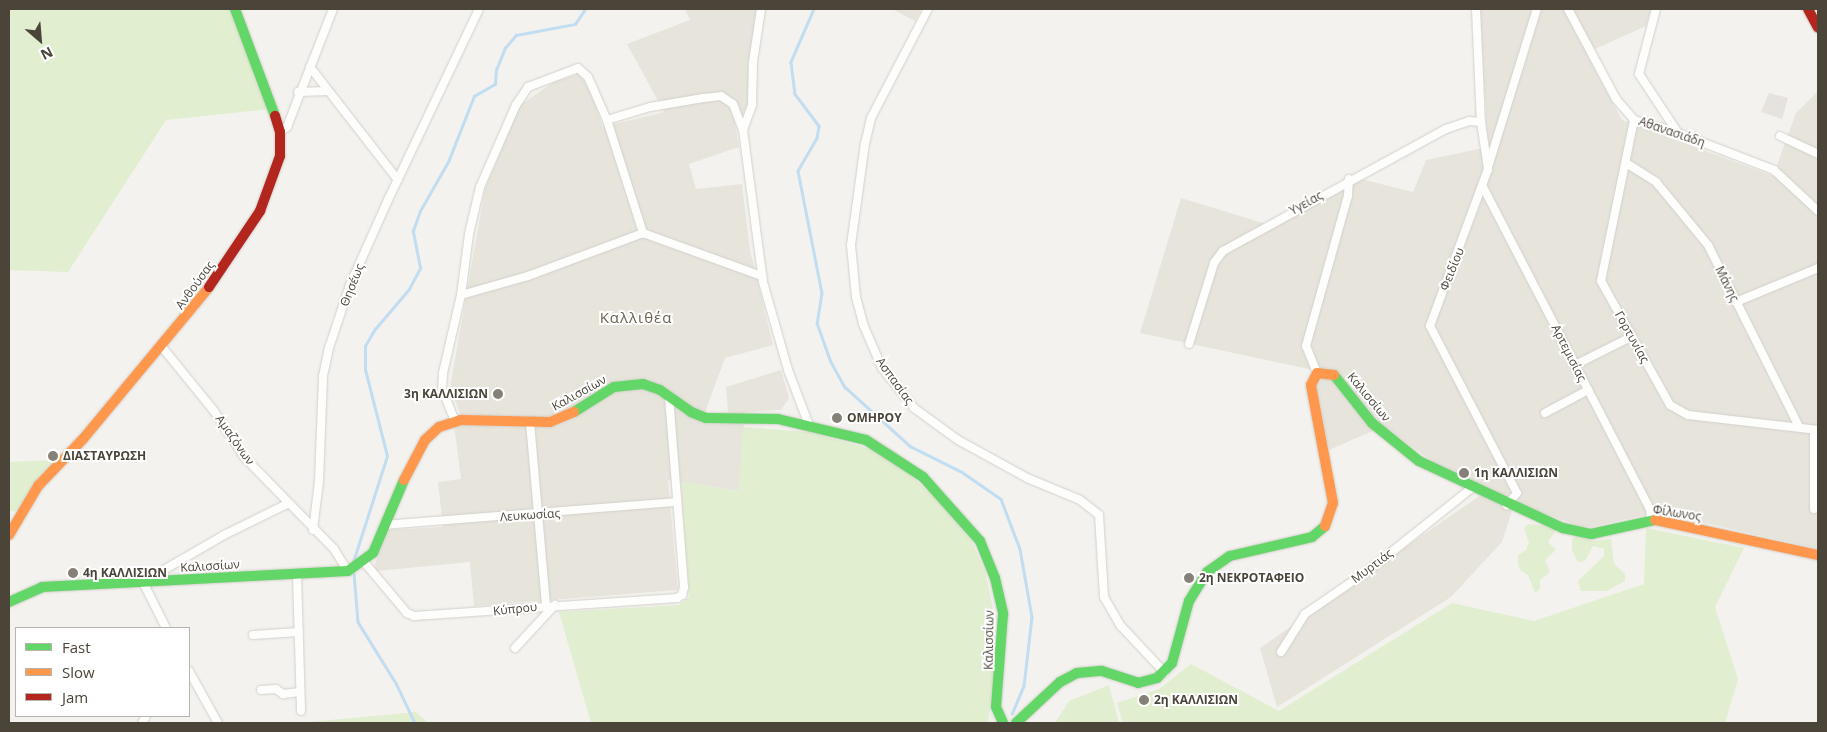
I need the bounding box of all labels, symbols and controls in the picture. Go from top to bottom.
north arrow [15,15,65,65]
text: N [38,43,56,65]
street label: Αθανασιάδη [1637,114,1707,150]
street label: Υγείας [1287,188,1325,218]
street label: Φειδίου [1437,245,1467,293]
street label: Ανθούσας [173,258,217,312]
street label: Θησέως [337,262,367,308]
street label: Μάνης [1712,264,1742,304]
street label: Γορτυνίας [1612,308,1652,366]
district label: Καλλιθέα [599,309,673,327]
street label: Αρτεμισίας [1548,322,1590,384]
street label: Ασπασίας [873,355,917,407]
street label: Καλισσίων [1344,370,1394,424]
street label: Καλισσίων [549,372,609,414]
place label: 3η ΚΑΛΛΙΣΙΩΝ [404,387,488,401]
marker: 3η ΚΑΛΛΙΣΙΩΝ [492,388,504,400]
place label: ΟΜΗΡΟΥ [847,411,902,425]
street label: Αμαζόνων [213,412,257,468]
marker: ΟΜΗΡΟΥ [831,412,843,424]
place label: ΔΙΑΣΤΑΥΡΩΣΗ [63,449,146,463]
marker: ΔΙΑΣΤΑΥΡΩΣΗ [47,450,59,462]
place label: 1η ΚΑΛΛΙΣΙΩΝ [1474,466,1558,480]
marker: 1η ΚΑΛΛΙΣΙΩΝ [1458,467,1470,479]
street label: Φίλωνος [1652,502,1702,524]
street label: Λευκωσίας [499,506,561,524]
street label: Μυρτιάς [1348,546,1396,586]
street label: Καλισσίων [180,557,240,575]
place label: 4η ΚΑΛΛΙΣΙΩΝ [83,566,167,580]
marker: 4η ΚΑΛΛΙΣΙΩΝ [67,567,79,579]
place label: 2η ΝΕΚΡΟΤΑΦΕΙΟ [1199,571,1304,585]
marker: 2η ΝΕΚΡΟΤΑΦΕΙΟ [1183,572,1195,584]
street label: Κύπρου [492,600,538,618]
street label: Καλισσίων [981,610,997,670]
legend [15,627,190,717]
text: Fast [62,637,91,657]
text: Slow [62,662,95,682]
text: Jam [62,687,88,707]
place label: 2η ΚΑΛΛΙΣΙΩΝ [1154,693,1238,707]
marker: 2η ΚΑΛΛΙΣΙΩΝ [1138,694,1150,706]

